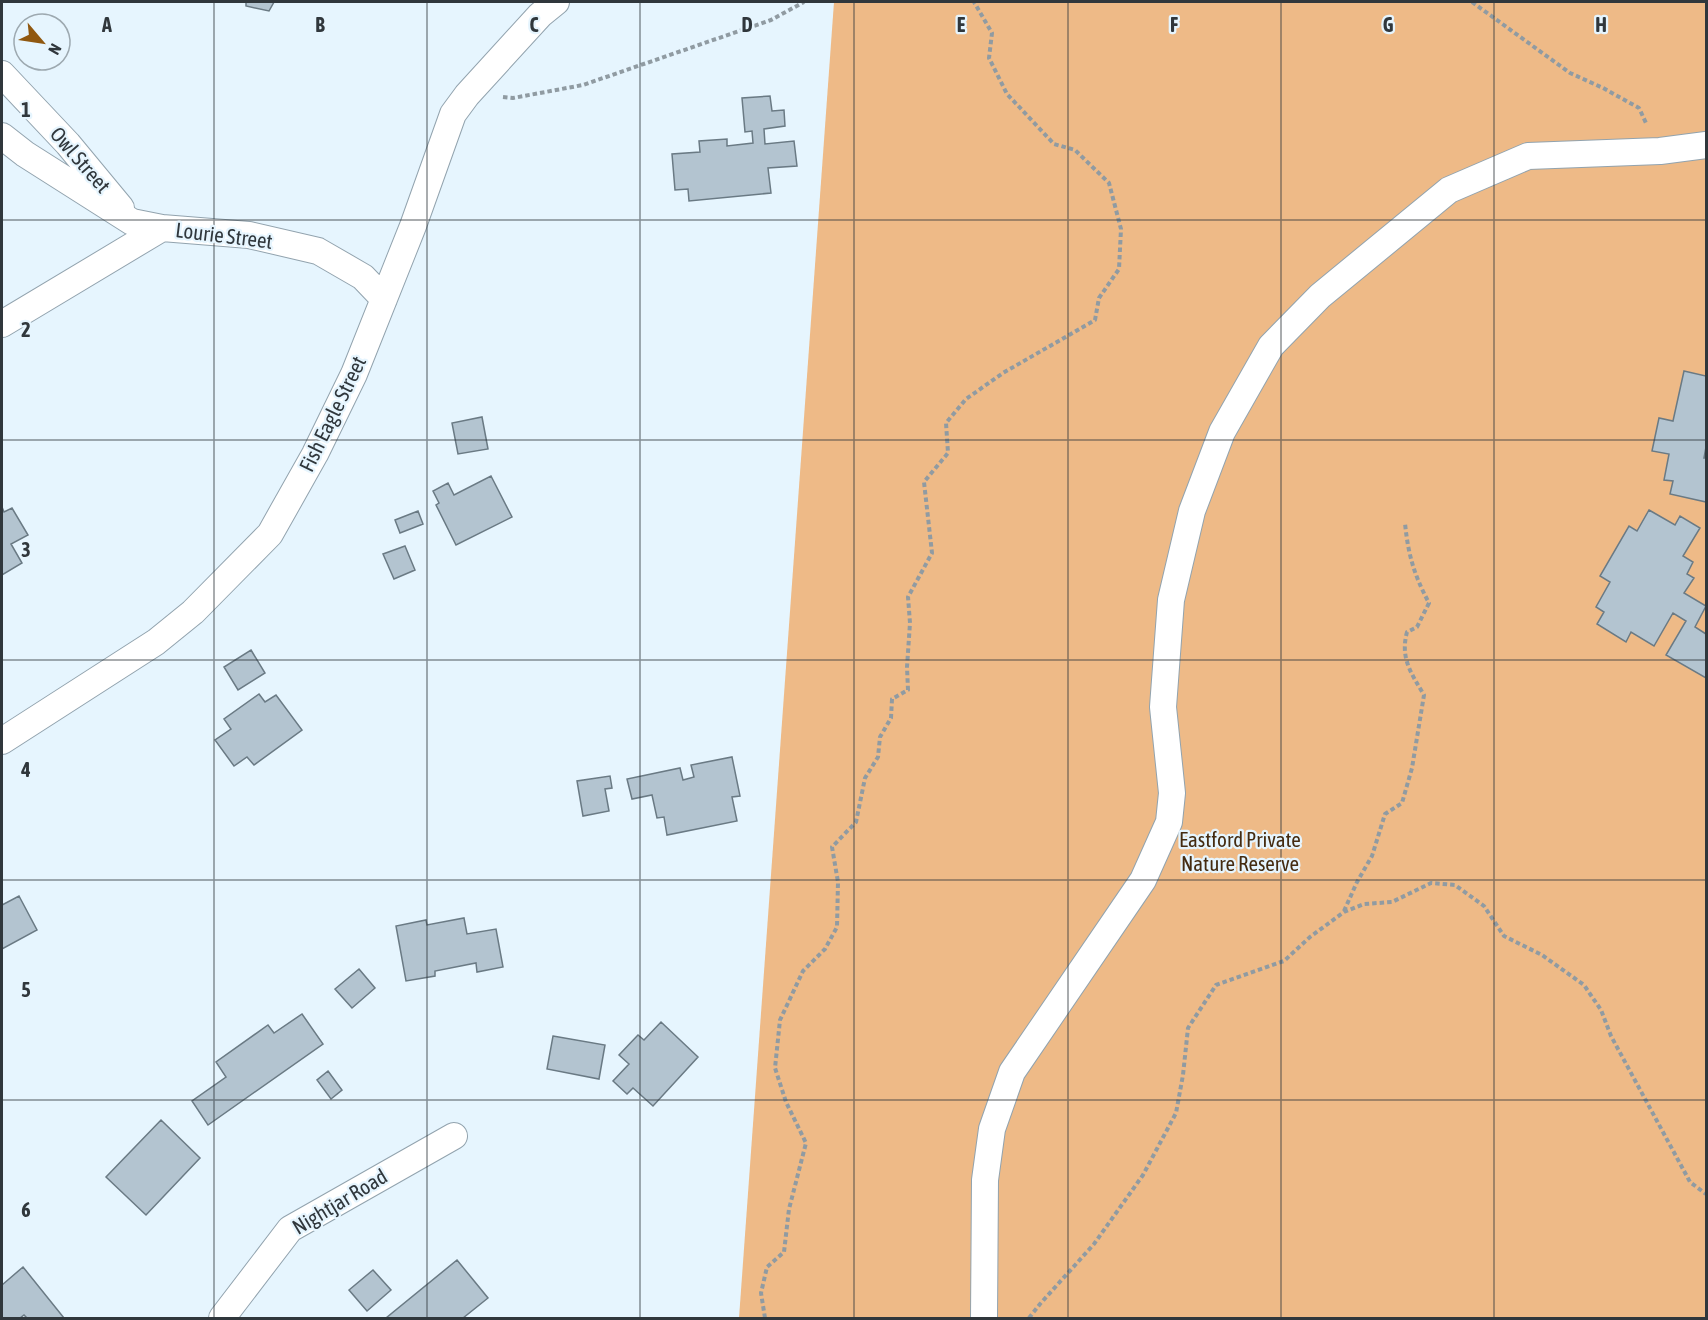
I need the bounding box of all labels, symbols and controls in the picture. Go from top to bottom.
north arrow [12,12,72,72]
text: A [101,13,112,36]
text: B [315,13,325,36]
text: C [530,13,539,36]
text: D [741,13,753,36]
text: E [957,13,966,36]
text: F [1170,13,1178,36]
text: G [1383,13,1394,36]
text: H [1595,13,1607,36]
text: N [45,41,65,58]
text: 1 [21,98,31,121]
street label: Owl Street [46,122,116,197]
street label: Lourie Street [174,217,274,253]
text: 2 [21,318,31,341]
street label: Fish Eagle Street [294,352,370,475]
text: 3 [21,538,31,561]
text: 4 [20,758,31,781]
park label: Eastford Private Nature Reserve [1179,827,1301,875]
text: 5 [21,978,31,1001]
street label: Nightjar Road [288,1163,391,1239]
text: 6 [21,1198,31,1221]

